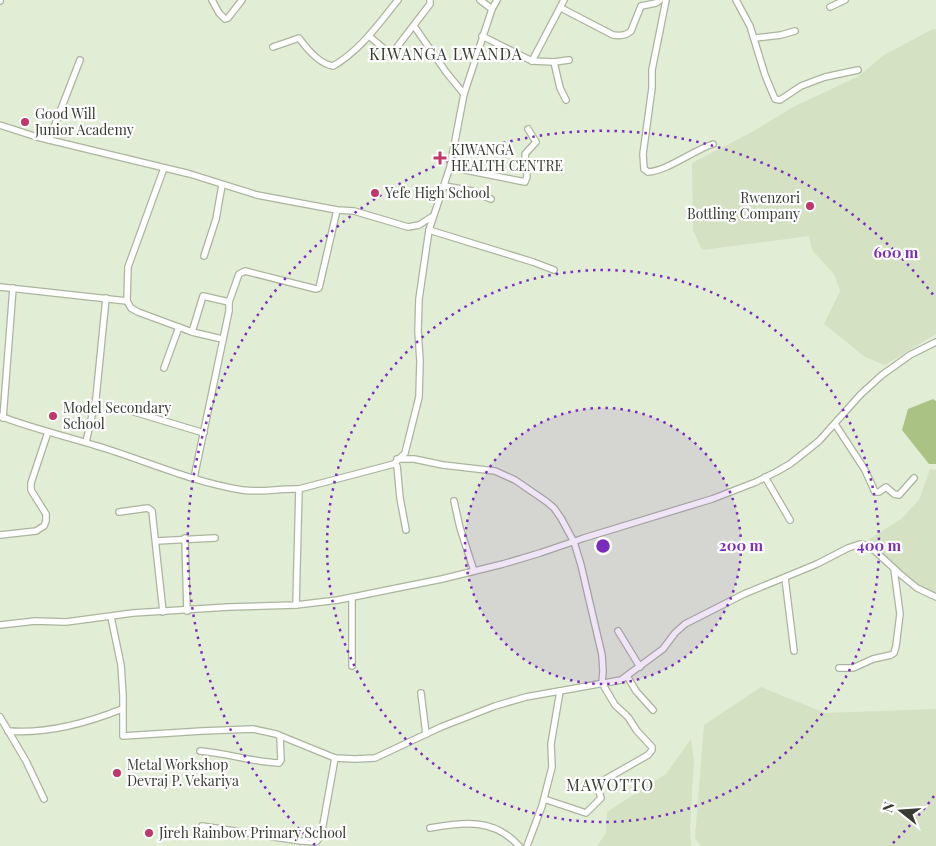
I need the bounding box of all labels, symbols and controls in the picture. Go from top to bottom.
district label: KIWANGA LWANDA [369,43,523,64]
place label: Good Will Junior Academy [34,104,134,139]
marker: Good Will Junior Academy [19,116,31,128]
place label: KIWANGA HEALTH CENTRE [451,140,563,175]
marker: KIWANGA HEALTH CENTRE [433,151,447,165]
place label: Yefe High School [384,183,490,202]
marker: Yefe High School [369,187,381,199]
place label: Rwenzori Bottling Company [687,188,800,223]
marker: Rwenzori Bottling Company [804,200,816,212]
text: 600 m [874,242,919,262]
place label: Model Secondary School [63,398,171,433]
marker: Model Secondary School [47,410,59,422]
text: 200 m [719,535,764,555]
text: 400 m [857,535,902,555]
centre of rings [594,537,612,555]
place label: Metal Workshop Devraj P. Vekariya [127,755,239,790]
marker: Metal Workshop Devraj P. Vekariya [111,767,123,779]
district label: MAWOTTO [566,774,654,795]
north arrow [876,786,926,836]
text: N [878,799,899,815]
place label: Jireh Rainbow Primary School [158,823,346,842]
marker: Jireh Rainbow Primary School [143,827,155,839]

